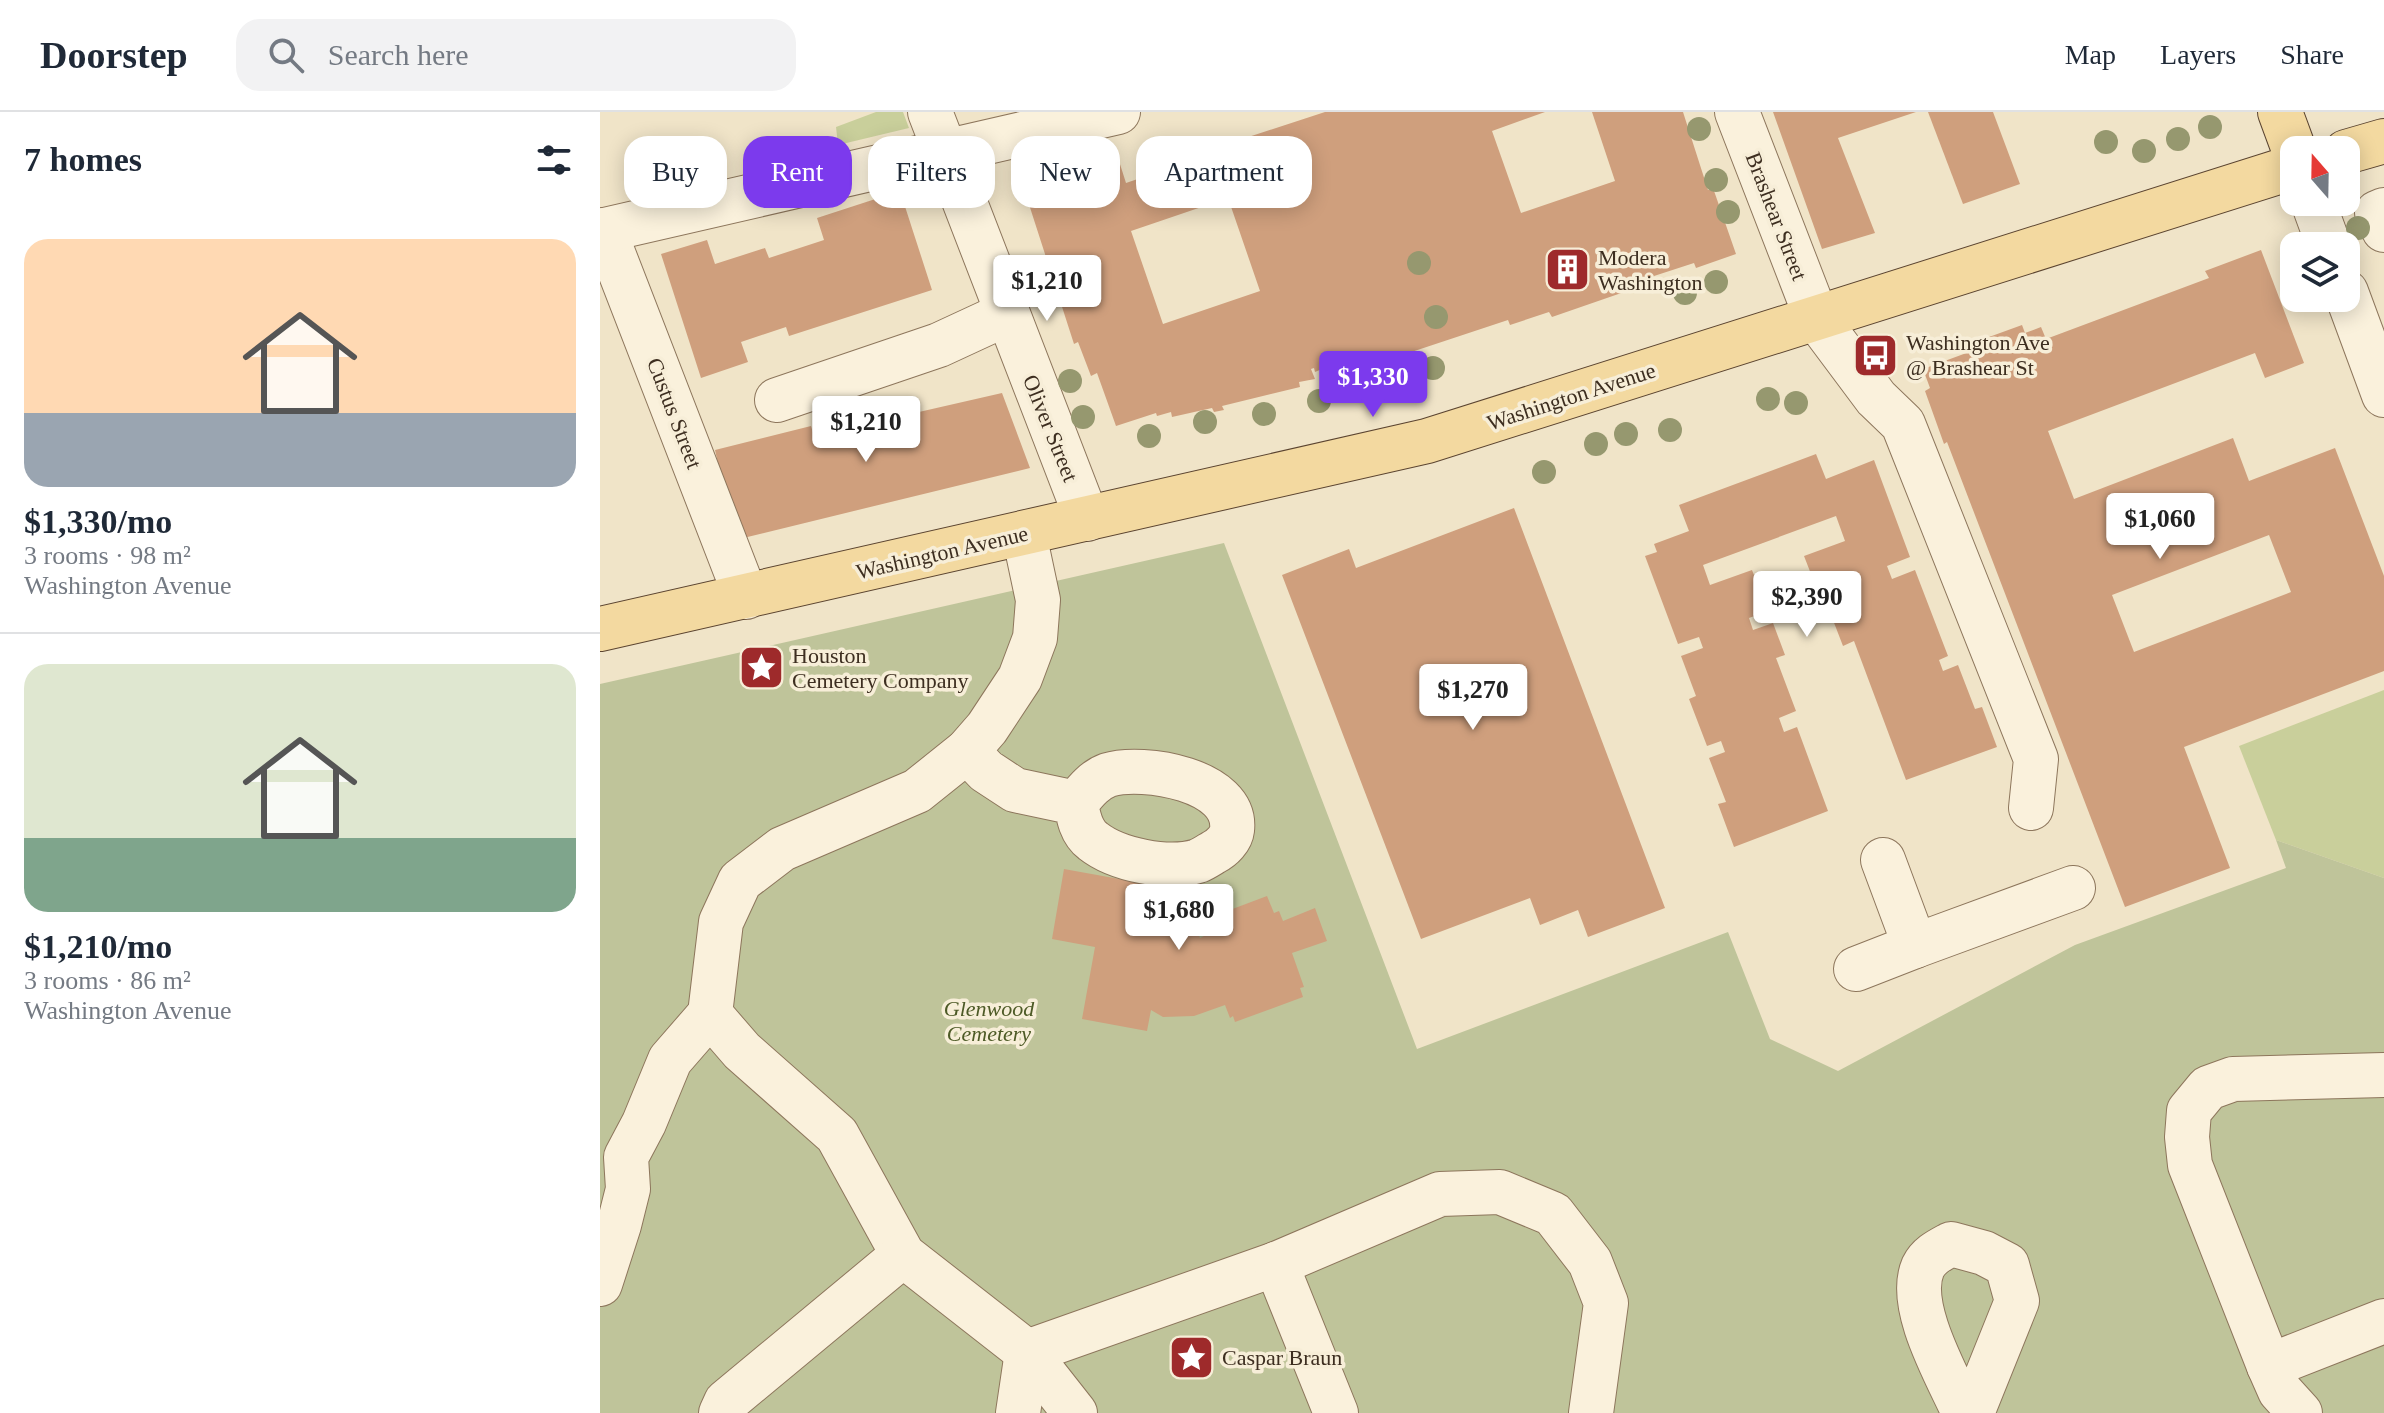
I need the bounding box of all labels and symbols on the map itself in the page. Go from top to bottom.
north arrow [2280,136,2360,216]
street label: Brashear Street [1741,149,1812,284]
place label: Modera Washington [1598,245,1703,295]
building icon: Modera Washington [1543,246,1591,294]
pin: $1,210 [982,255,1112,323]
place label: Washington Ave @ Brashear St [1906,330,2050,380]
bus stop icon: Washington Ave @ Brashear St [1851,331,1899,379]
pin: $1,330 [1308,351,1438,419]
street label: Custus Street [642,354,707,472]
street label: Washington Avenue [1484,357,1659,435]
street label: Oliver Street [1018,371,1083,485]
pin: $1,210 [801,396,931,464]
pin: $1,060 [2095,493,2225,561]
street label: Washington Avenue [854,521,1030,584]
pin: $2,390 [1742,571,1872,639]
place label: Houston Cemetery Company [792,643,969,693]
place icon: Houston Cemetery Company [737,644,785,692]
pin: $1,270 [1408,664,1538,732]
pin: $1,680 [1114,884,1244,952]
park label: Glenwood Cemetery [944,996,1035,1046]
place icon: Caspar Braun [1167,1333,1215,1381]
place label: Caspar Braun [1222,1345,1342,1370]

